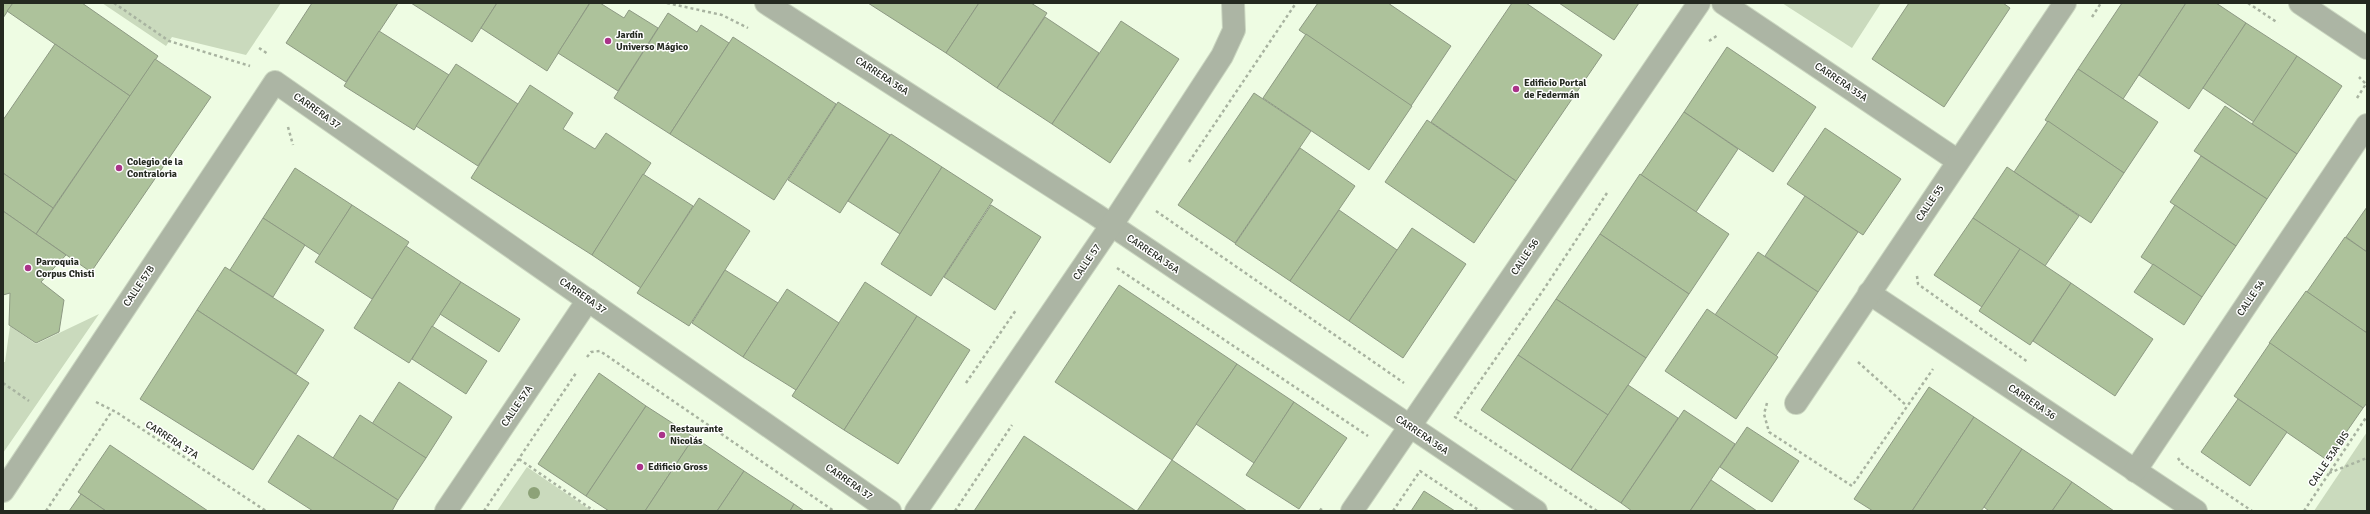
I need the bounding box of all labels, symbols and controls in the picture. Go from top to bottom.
place label: Jardín Universo Mágico [616,29,688,53]
marker: Jardín Universo Mágico [603,36,613,46]
street label: CARRERA 36A [853,54,911,98]
street label: CARRERA 35A [1812,60,1870,104]
place label: Edificio Portal de Federmán [1524,77,1587,101]
marker: Edificio Portal de Federmán [1511,84,1521,94]
street label: CARRERA 37 [291,90,343,132]
place label: Colegio de la Contraloria [127,156,183,180]
marker: Colegio de la Contraloria [114,163,124,173]
street label: CALLE 55 [1914,183,1946,223]
street label: CARRERA 36A [1124,232,1182,276]
street label: CALLE 56 [1509,237,1541,277]
street label: CALLE 57 [1071,242,1103,282]
place label: Parroquia Corpus Chisti [36,256,94,280]
marker: Parroquia Corpus Chisti [23,263,33,273]
street label: CALLE 57B [121,263,157,309]
street label: CARRERA 37 [557,275,609,317]
street label: CALLE 54 [2235,277,2268,318]
street label: CARRERA 36 [2006,382,2058,422]
street label: CALLE 57A [499,383,535,429]
street label: CARRERA 36A [1393,413,1451,457]
street label: CARRERA 37A [143,418,201,462]
place label: Restaurante Nicolás [670,423,723,447]
street label: CALLE 53A BIS [2306,429,2352,489]
marker: Restaurante Nicolás [657,430,667,440]
place label: Edificio Gross [648,461,708,473]
street label: CARRERA 37 [823,461,875,503]
marker: Edificio Gross [635,462,645,472]

